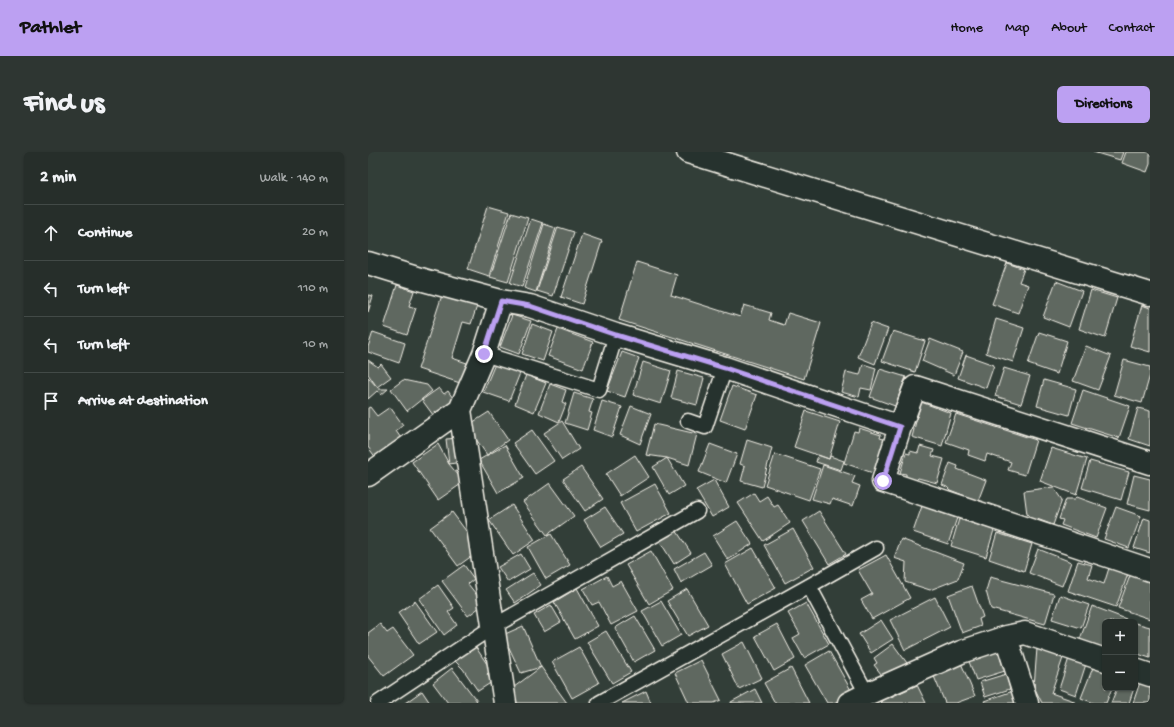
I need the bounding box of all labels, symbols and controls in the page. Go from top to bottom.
text: Pathlet [20,17,81,40]
text: Home [951,20,983,37]
text: Map [1005,20,1029,37]
text: About [1051,20,1087,37]
text: Contact [1109,20,1154,37]
button: Directions [1057,86,1150,123]
text: Find us [24,88,104,121]
text: 2 min [40,168,76,188]
text: Walk · 140 m [260,171,328,186]
icon: ahead [40,222,62,244]
text: Continue [78,224,132,242]
text: 20 m [302,225,328,240]
icon: left [40,278,62,300]
text: Turn left [78,280,129,298]
text: 110 m [298,281,328,296]
icon: left [40,334,62,356]
text: Turn left [78,336,129,354]
text: 10 m [303,337,328,352]
route end [475,345,493,363]
icon: arrive [40,390,62,412]
text: Arrive at destination [78,392,208,410]
route start [874,472,892,490]
map controls [1102,619,1138,691]
button: + [1102,619,1138,655]
button: − [1102,655,1138,691]

